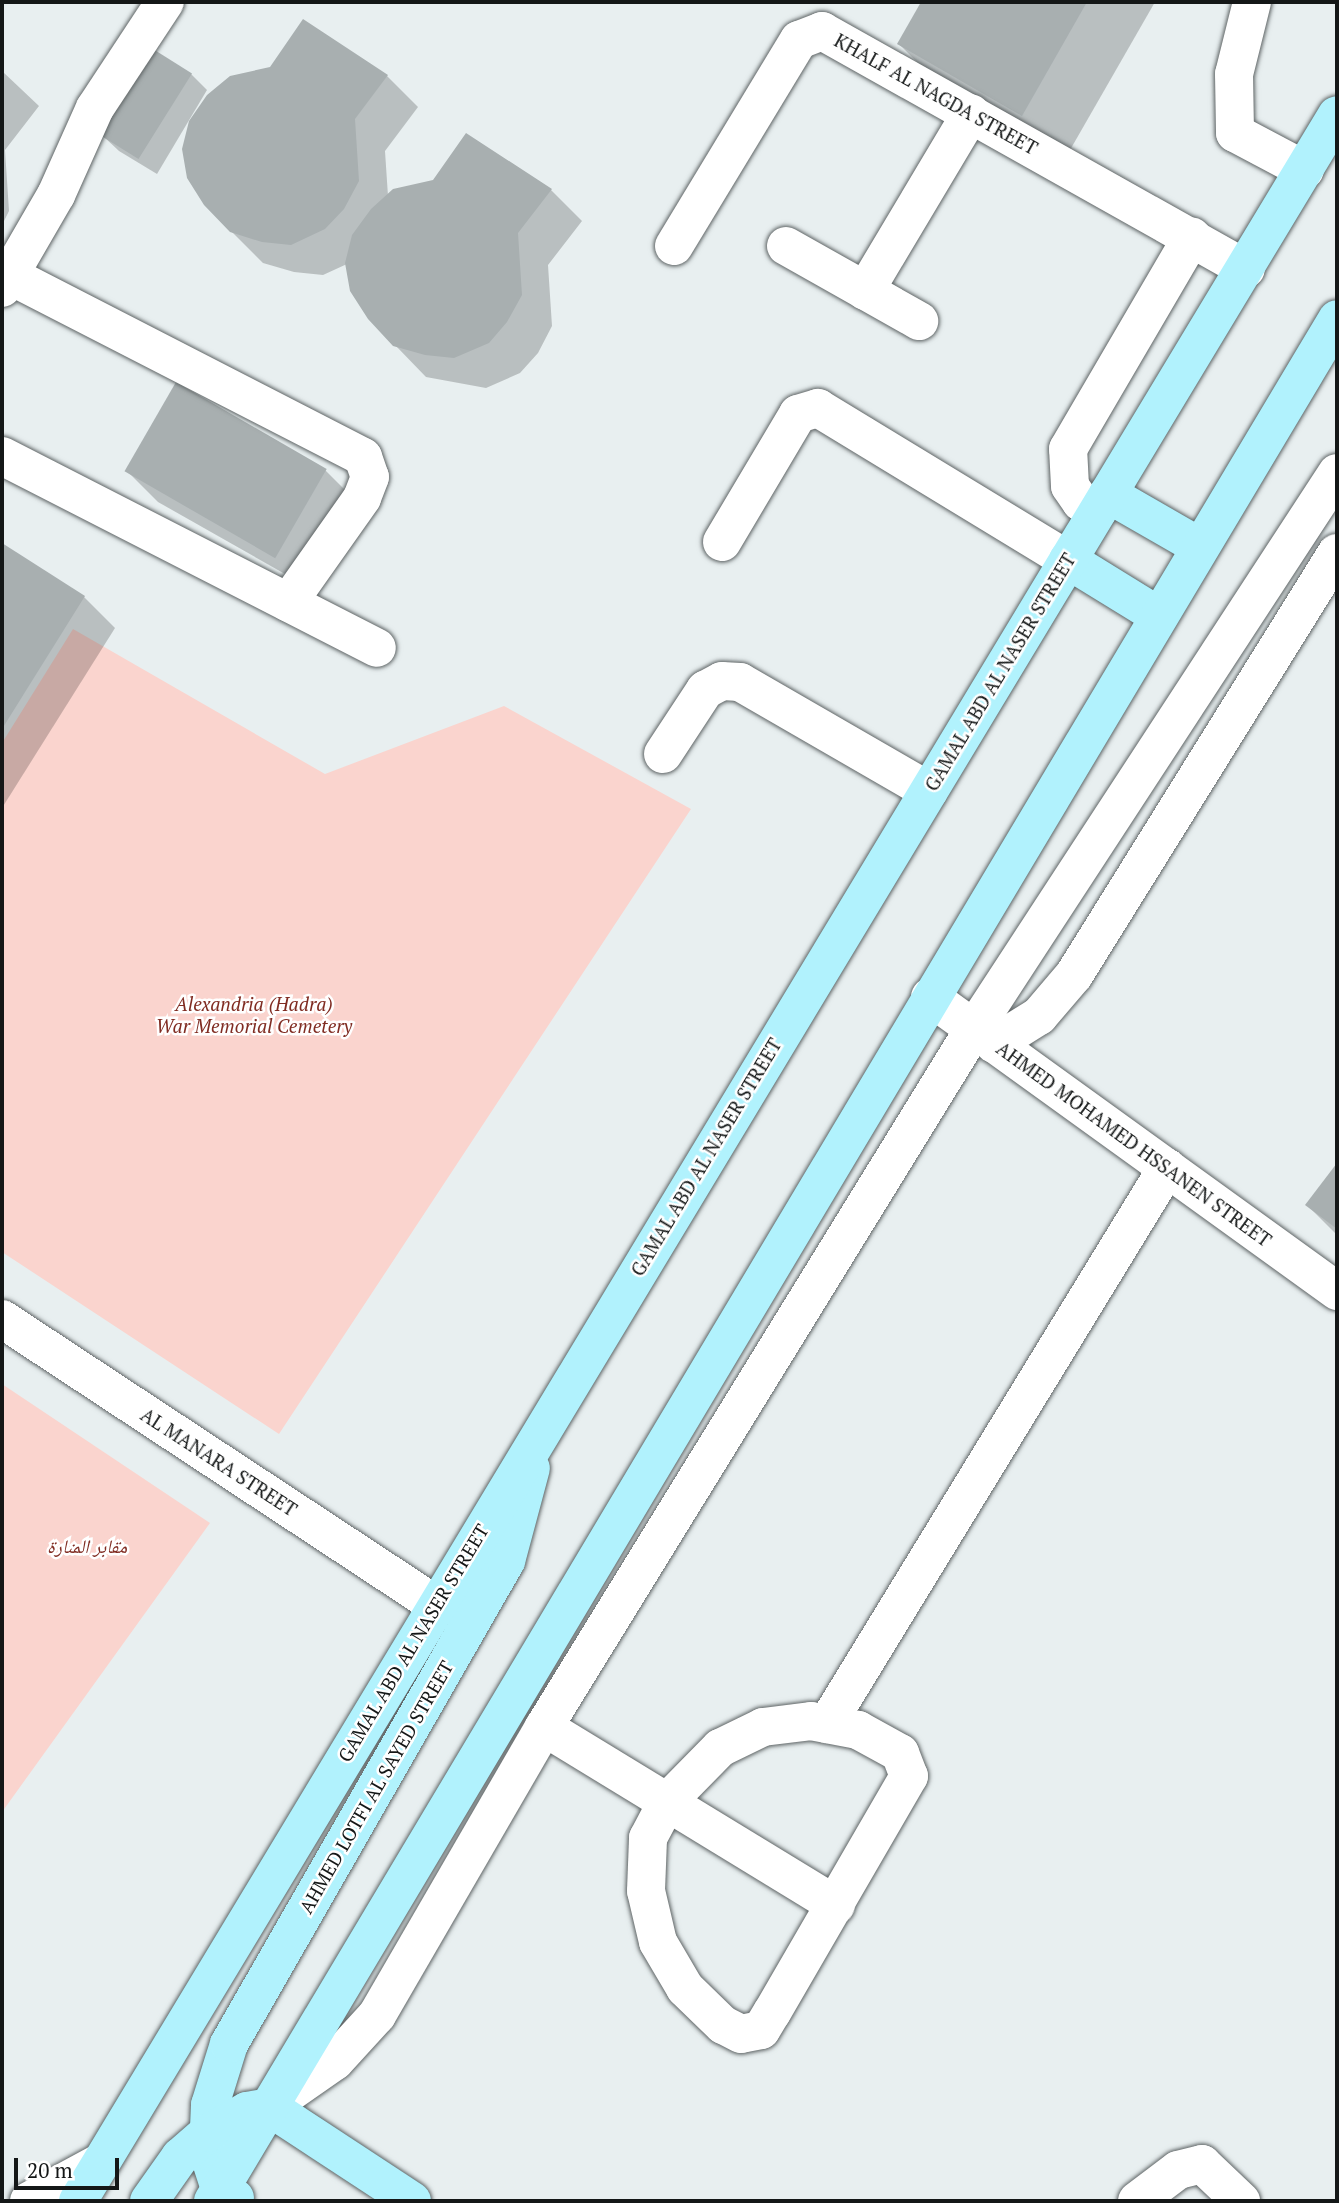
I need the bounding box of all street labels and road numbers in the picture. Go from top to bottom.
street label: KHALF AL NAGDA STREET [830,28,1042,160]
street label: GAMAL ABD AL NASER STREET [920,549,1080,795]
street label: GAMAL ABD AL NASER STREET [626,1034,786,1280]
street label: AHMED MOHAMED HSSANEN STREET [992,1037,1276,1251]
street label: AL MANARA STREET [136,1403,302,1521]
street label: GAMAL ABD AL NASER STREET [333,1520,493,1766]
street label: AHMED LOTFI AL SAYED STREET [294,1657,458,1917]

